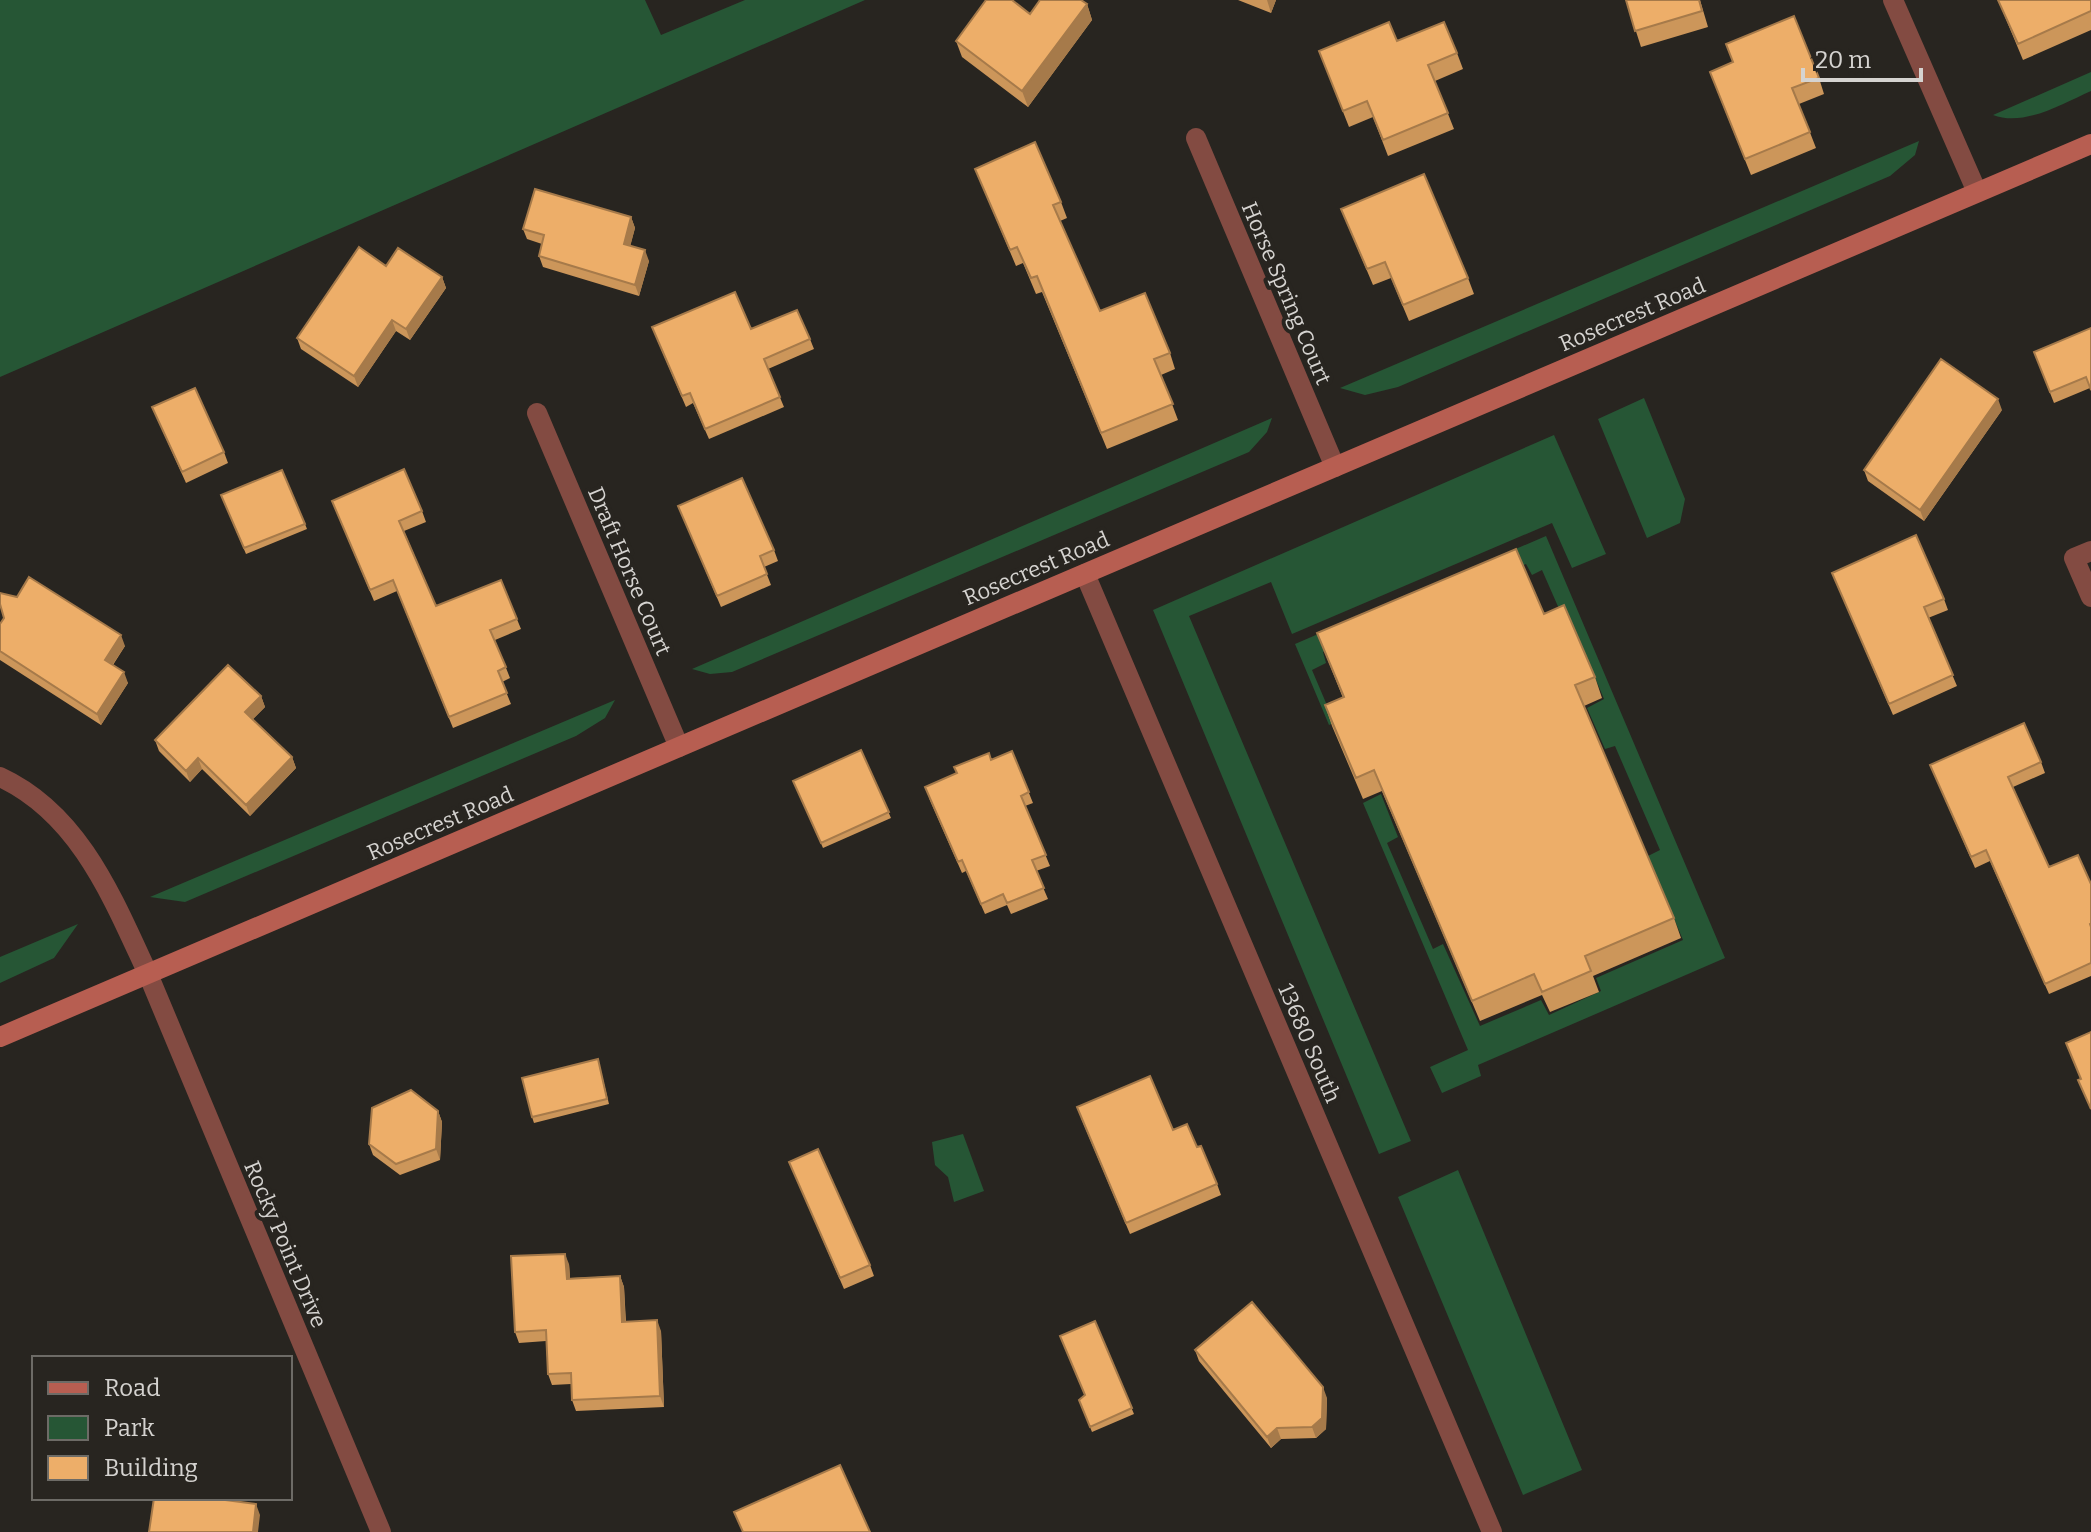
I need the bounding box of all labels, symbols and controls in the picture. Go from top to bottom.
scale bar [1803,32,1921,82]
text: 20 m [1815,46,1871,74]
street label: Horse Spring Court [1236,198,1337,389]
street label: Rosecrest Road [1555,272,1709,357]
street label: Draft Horse Court [582,483,677,660]
street label: Rosecrest Road [959,526,1113,611]
street label: Rosecrest Road [363,781,517,866]
street label: 13680 South [1272,980,1347,1107]
street label: Rocky Point Drive [238,1157,333,1332]
legend [32,1356,292,1500]
text: Road [104,1374,160,1402]
text: Park [104,1414,155,1442]
text: Building [104,1454,198,1482]

